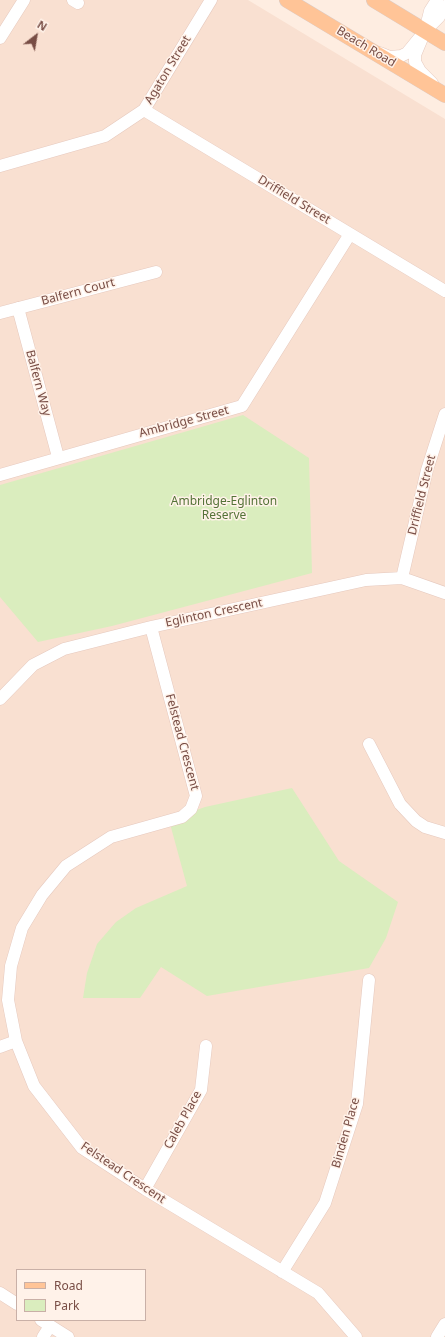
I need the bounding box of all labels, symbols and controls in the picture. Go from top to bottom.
north arrow [16,16,56,56]
text: N [35,17,50,34]
street label: Beach Road [334,24,398,70]
street label: Agaton Street [142,33,194,107]
street label: Driffield Street [255,173,333,227]
street label: Balfern Court [40,275,116,309]
street label: Balfern Way [22,348,54,418]
street label: Ambridge Street [137,403,231,441]
street label: Driffield Street [405,453,439,537]
park label: Ambridge-Eglinton Reserve [171,495,277,523]
street label: Eglinton Crescent [164,596,264,630]
street label: Felstead Crescent [162,692,202,792]
street label: Caleb Place [161,1088,205,1152]
street label: Binden Place [329,1096,363,1170]
street label: Felstead Crescent [78,1139,168,1207]
legend [16,1269,146,1321]
text: Road [54,1277,83,1294]
text: Park [54,1297,79,1314]

